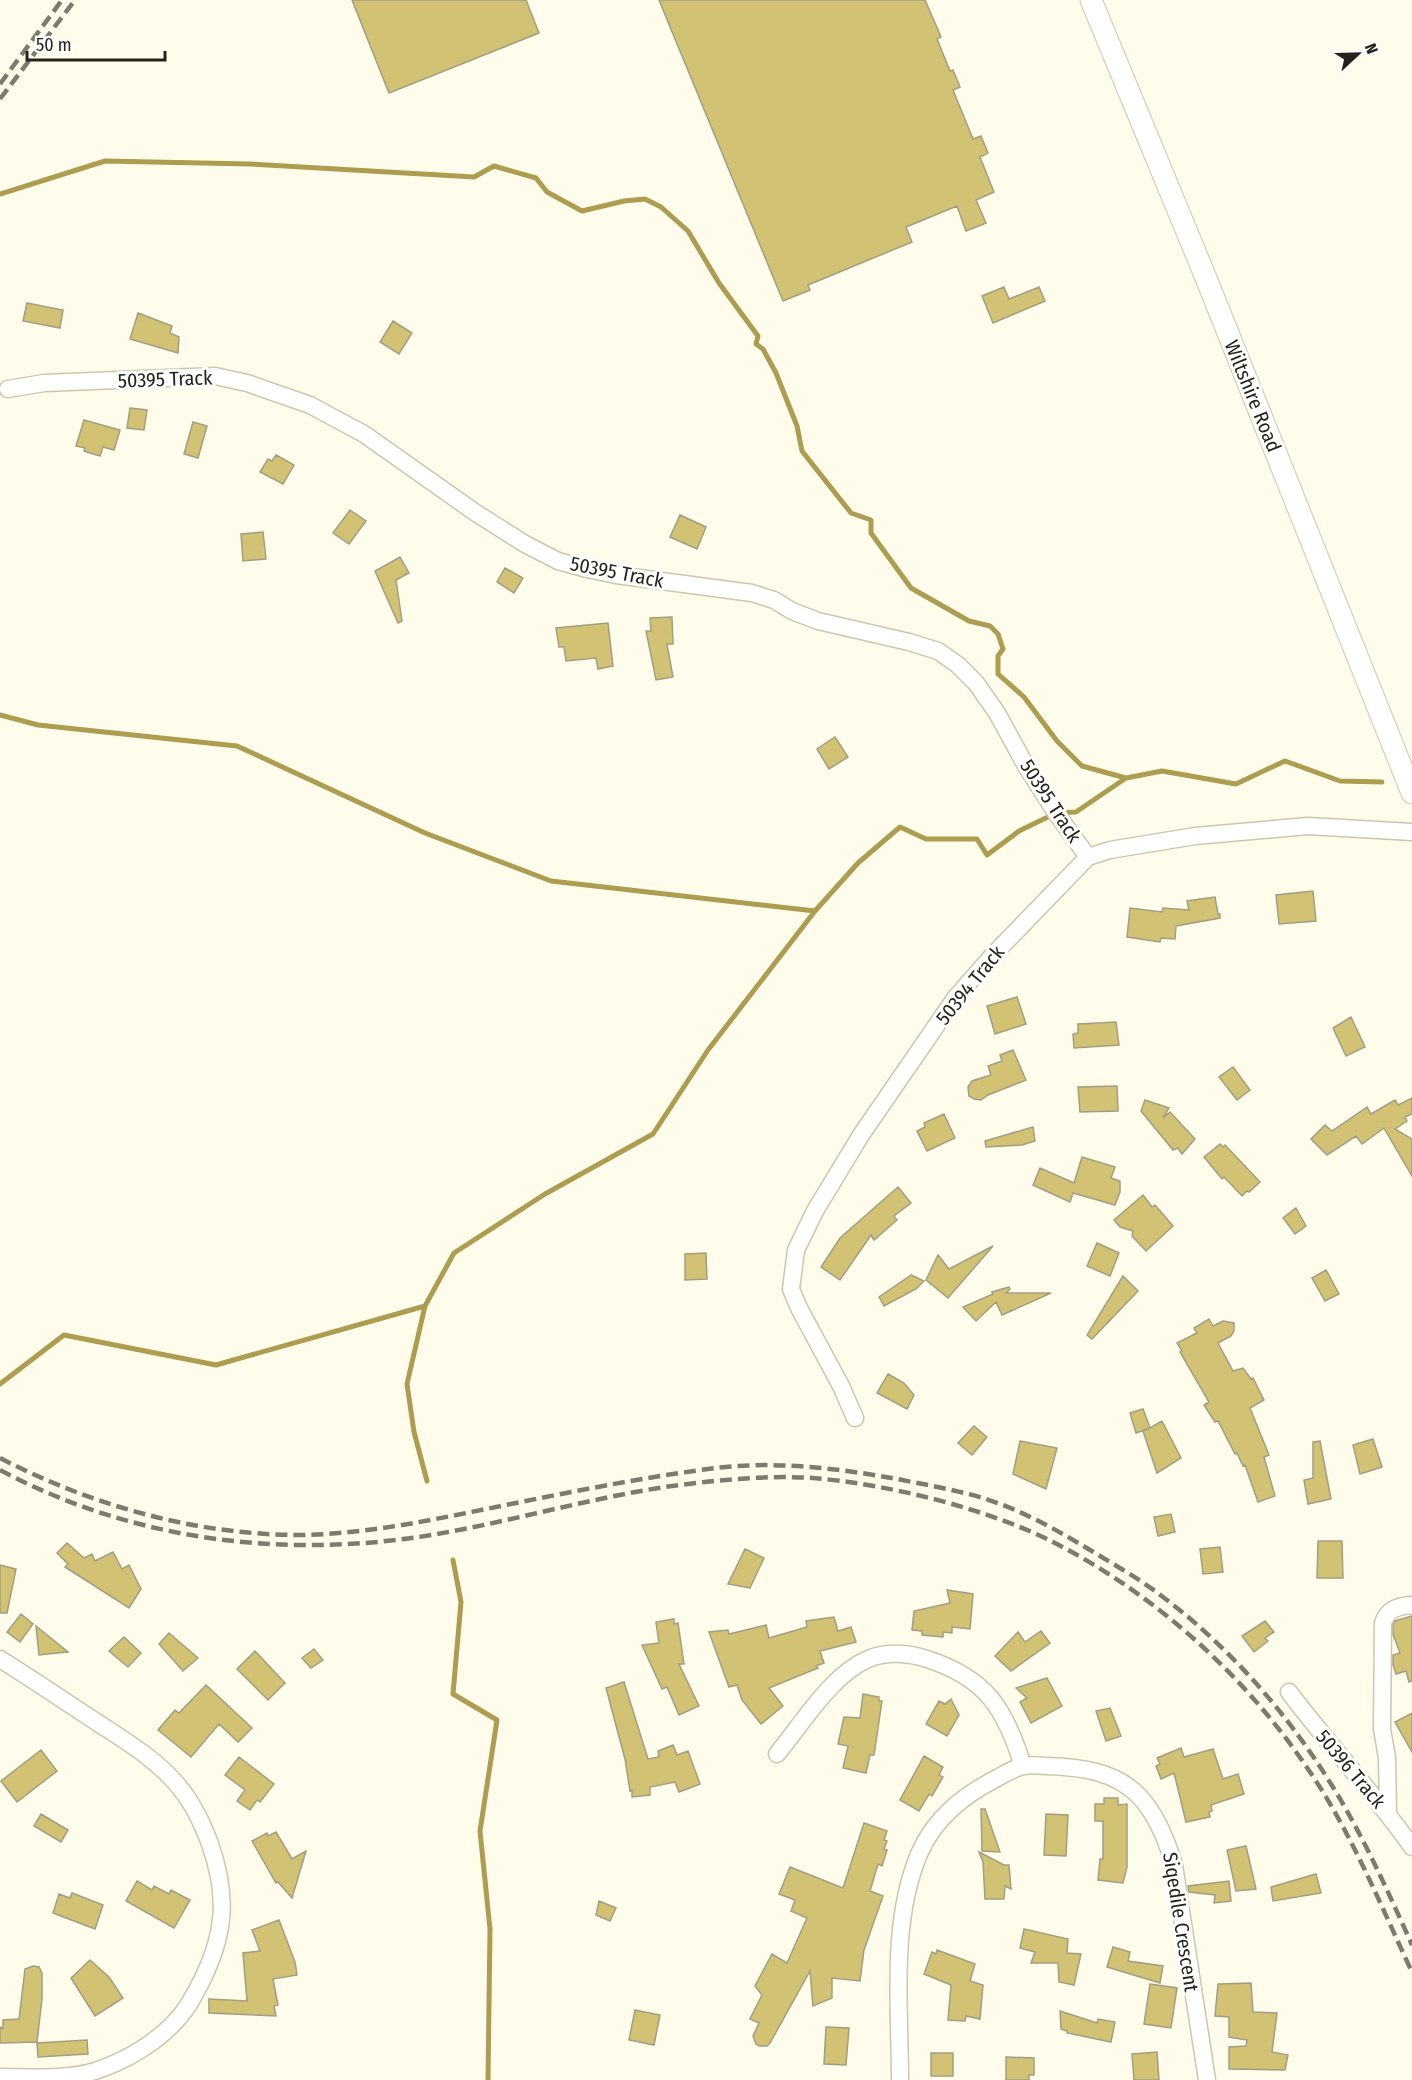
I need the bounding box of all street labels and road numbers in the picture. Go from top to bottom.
street label: Wiltshire Road [1220,337,1286,455]
street label: 50395 Track [117,365,213,393]
street label: 50395 Track [568,551,666,593]
street label: 50395 Track [1015,755,1087,848]
street label: 50394 Track [931,940,1010,1029]
street label: 50396 Track [1311,1725,1391,1814]
street label: Siqedile Crescent [1158,1851,1204,1994]

